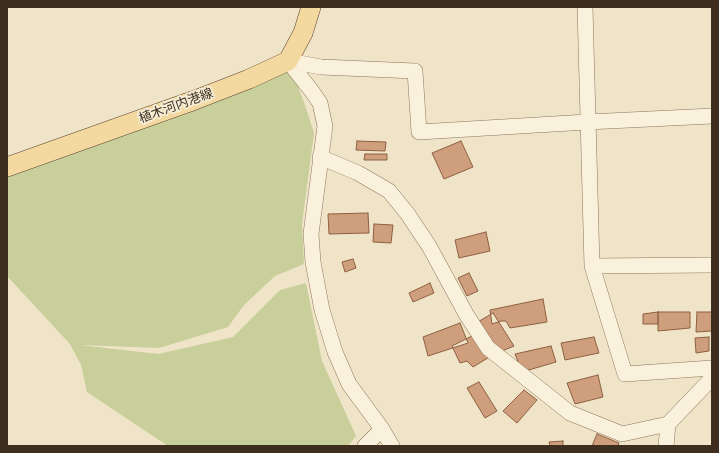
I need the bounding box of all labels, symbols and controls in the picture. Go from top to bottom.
street label: 植木河内港線 [137,85,215,127]

